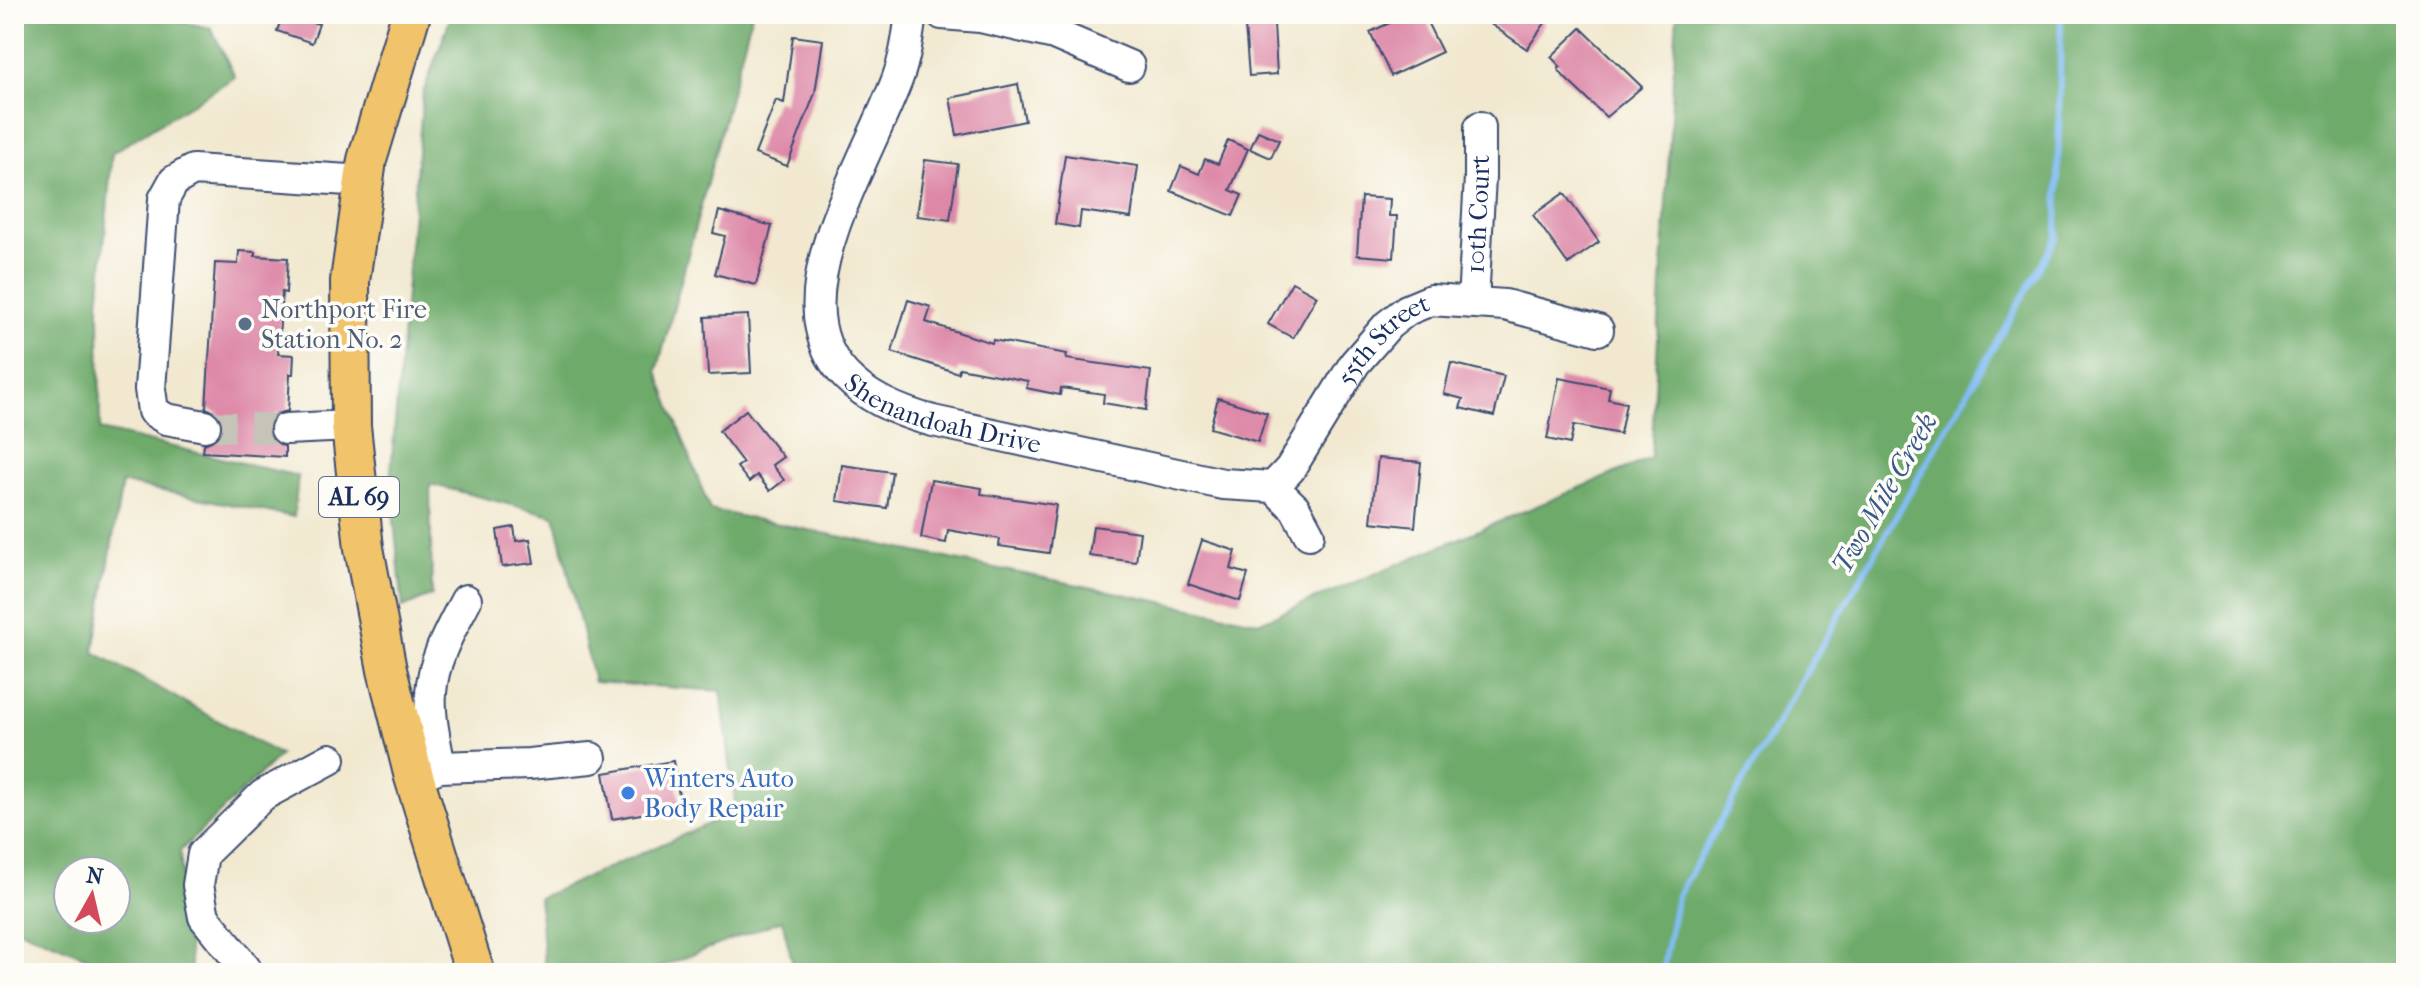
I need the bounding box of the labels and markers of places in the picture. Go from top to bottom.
place label: Northport Fire Station No. 2 [261,294,427,355]
marker: Northport Fire Station No. 2 [236,315,254,333]
place label: Winters Auto Body Repair [643,763,794,824]
marker: Winters Auto Body Repair [619,784,637,802]

